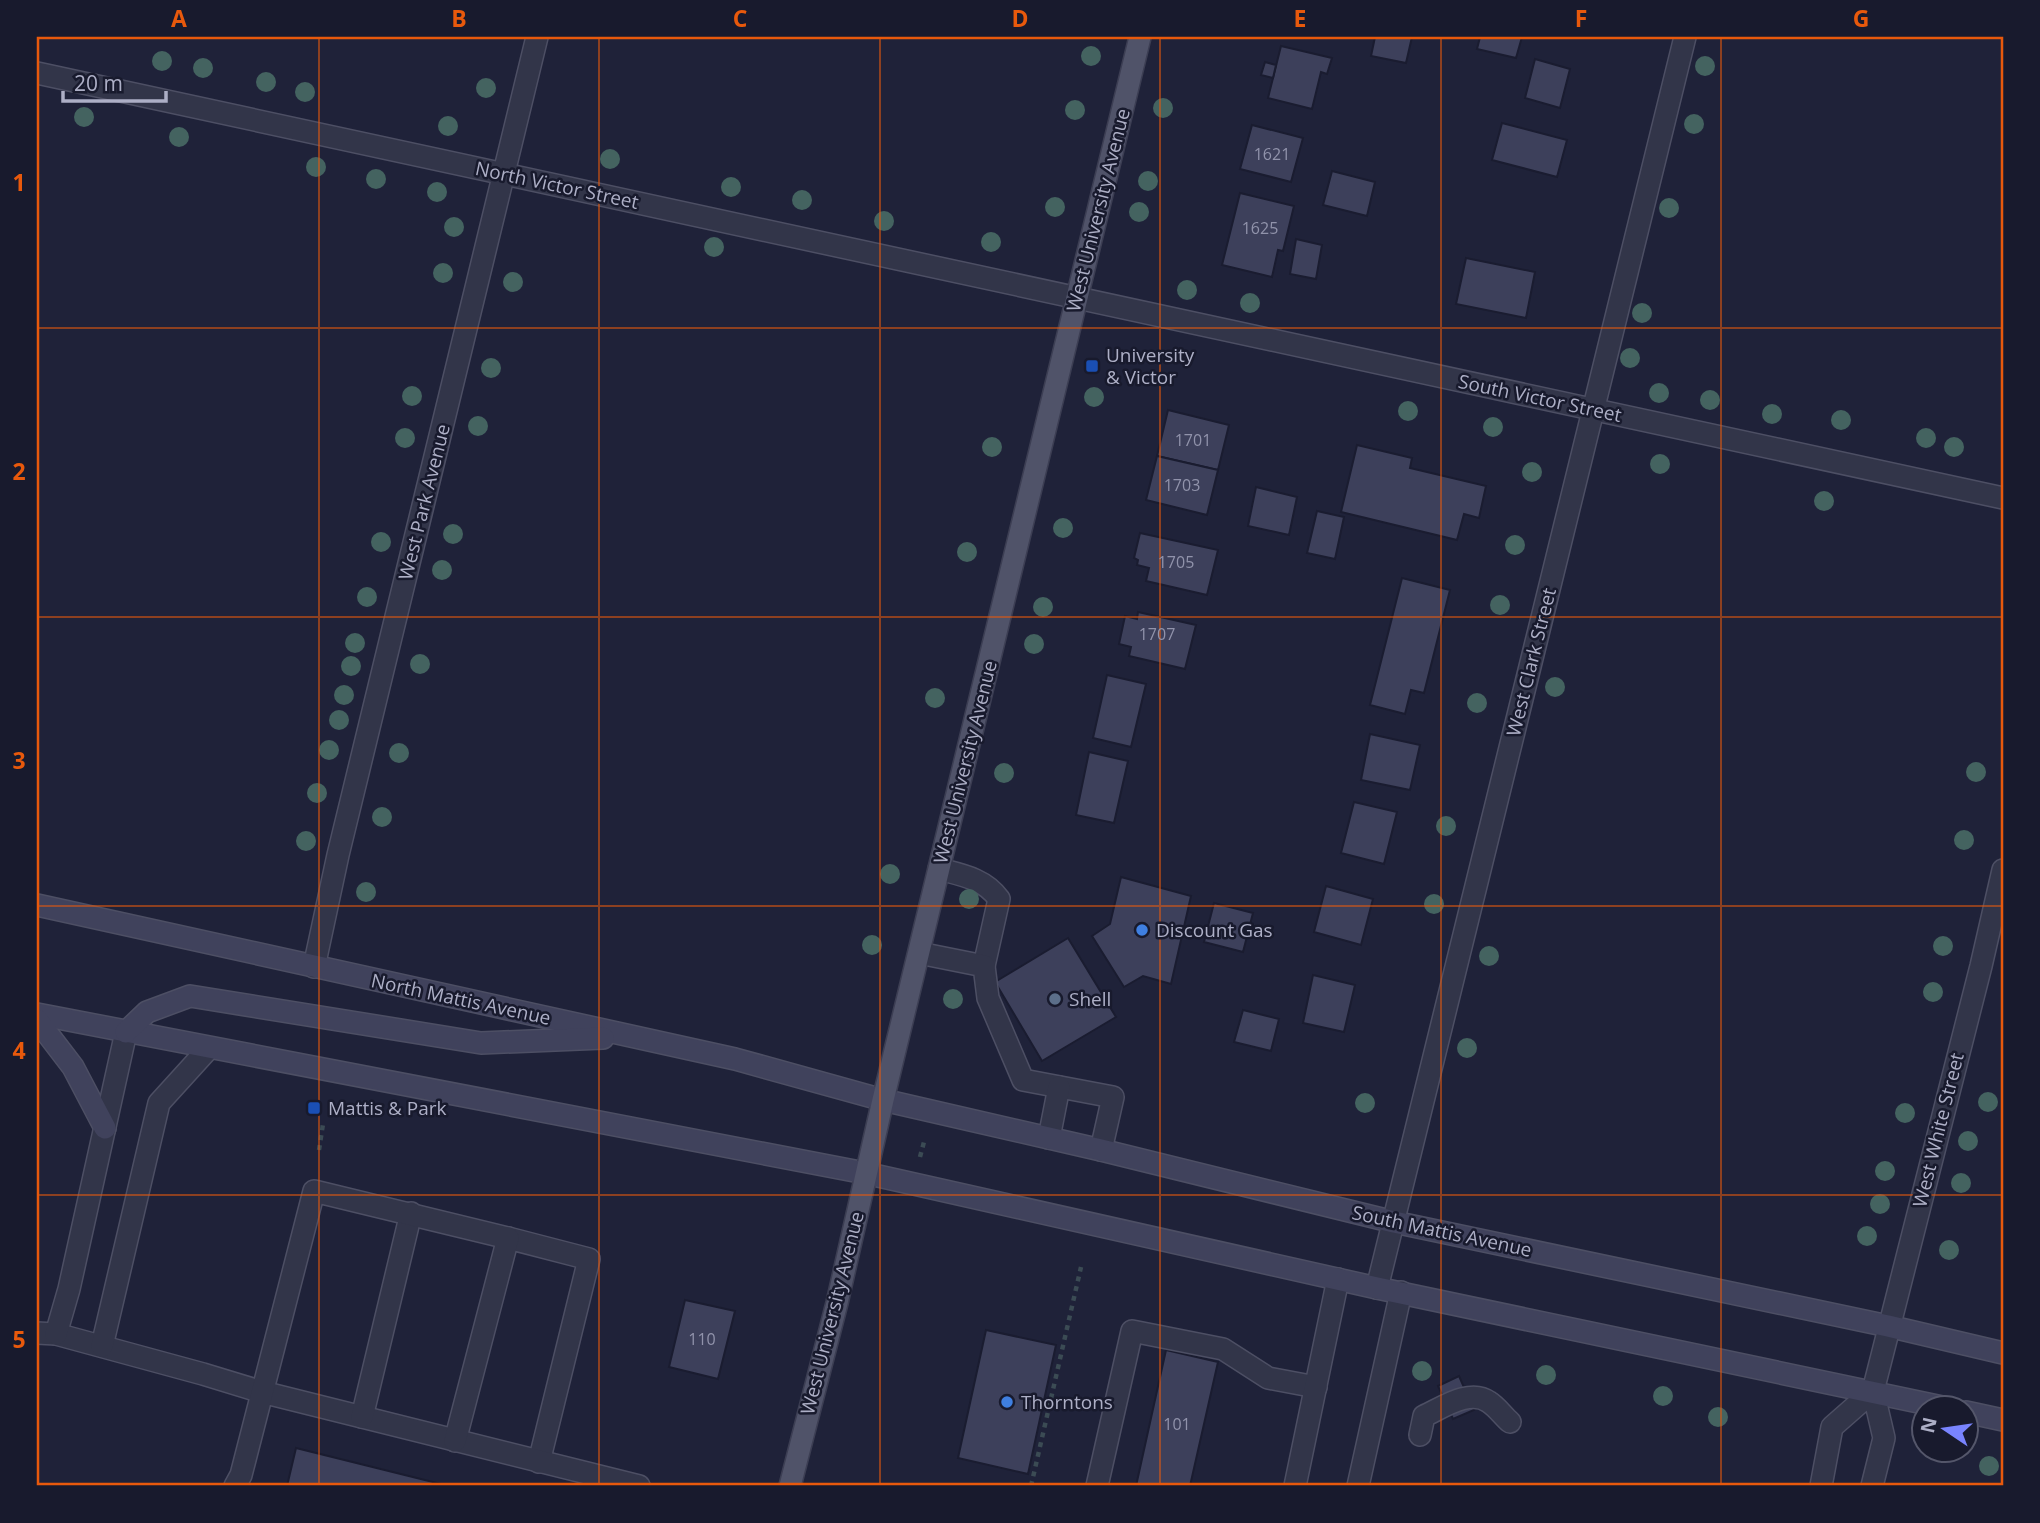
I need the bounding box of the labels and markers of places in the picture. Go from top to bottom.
place label: University & Victor [1106,342,1195,390]
marker: University & Victor [1084,358,1100,374]
place label: Discount Gas [1156,917,1273,943]
marker: Discount Gas [1134,922,1150,938]
place label: Shell [1069,986,1111,1012]
marker: Shell [1047,991,1063,1007]
place label: Mattis & Park [328,1095,447,1121]
marker: Mattis & Park [306,1100,322,1116]
place label: Thorntons [1021,1389,1113,1415]
marker: Thorntons [999,1394,1015,1410]

